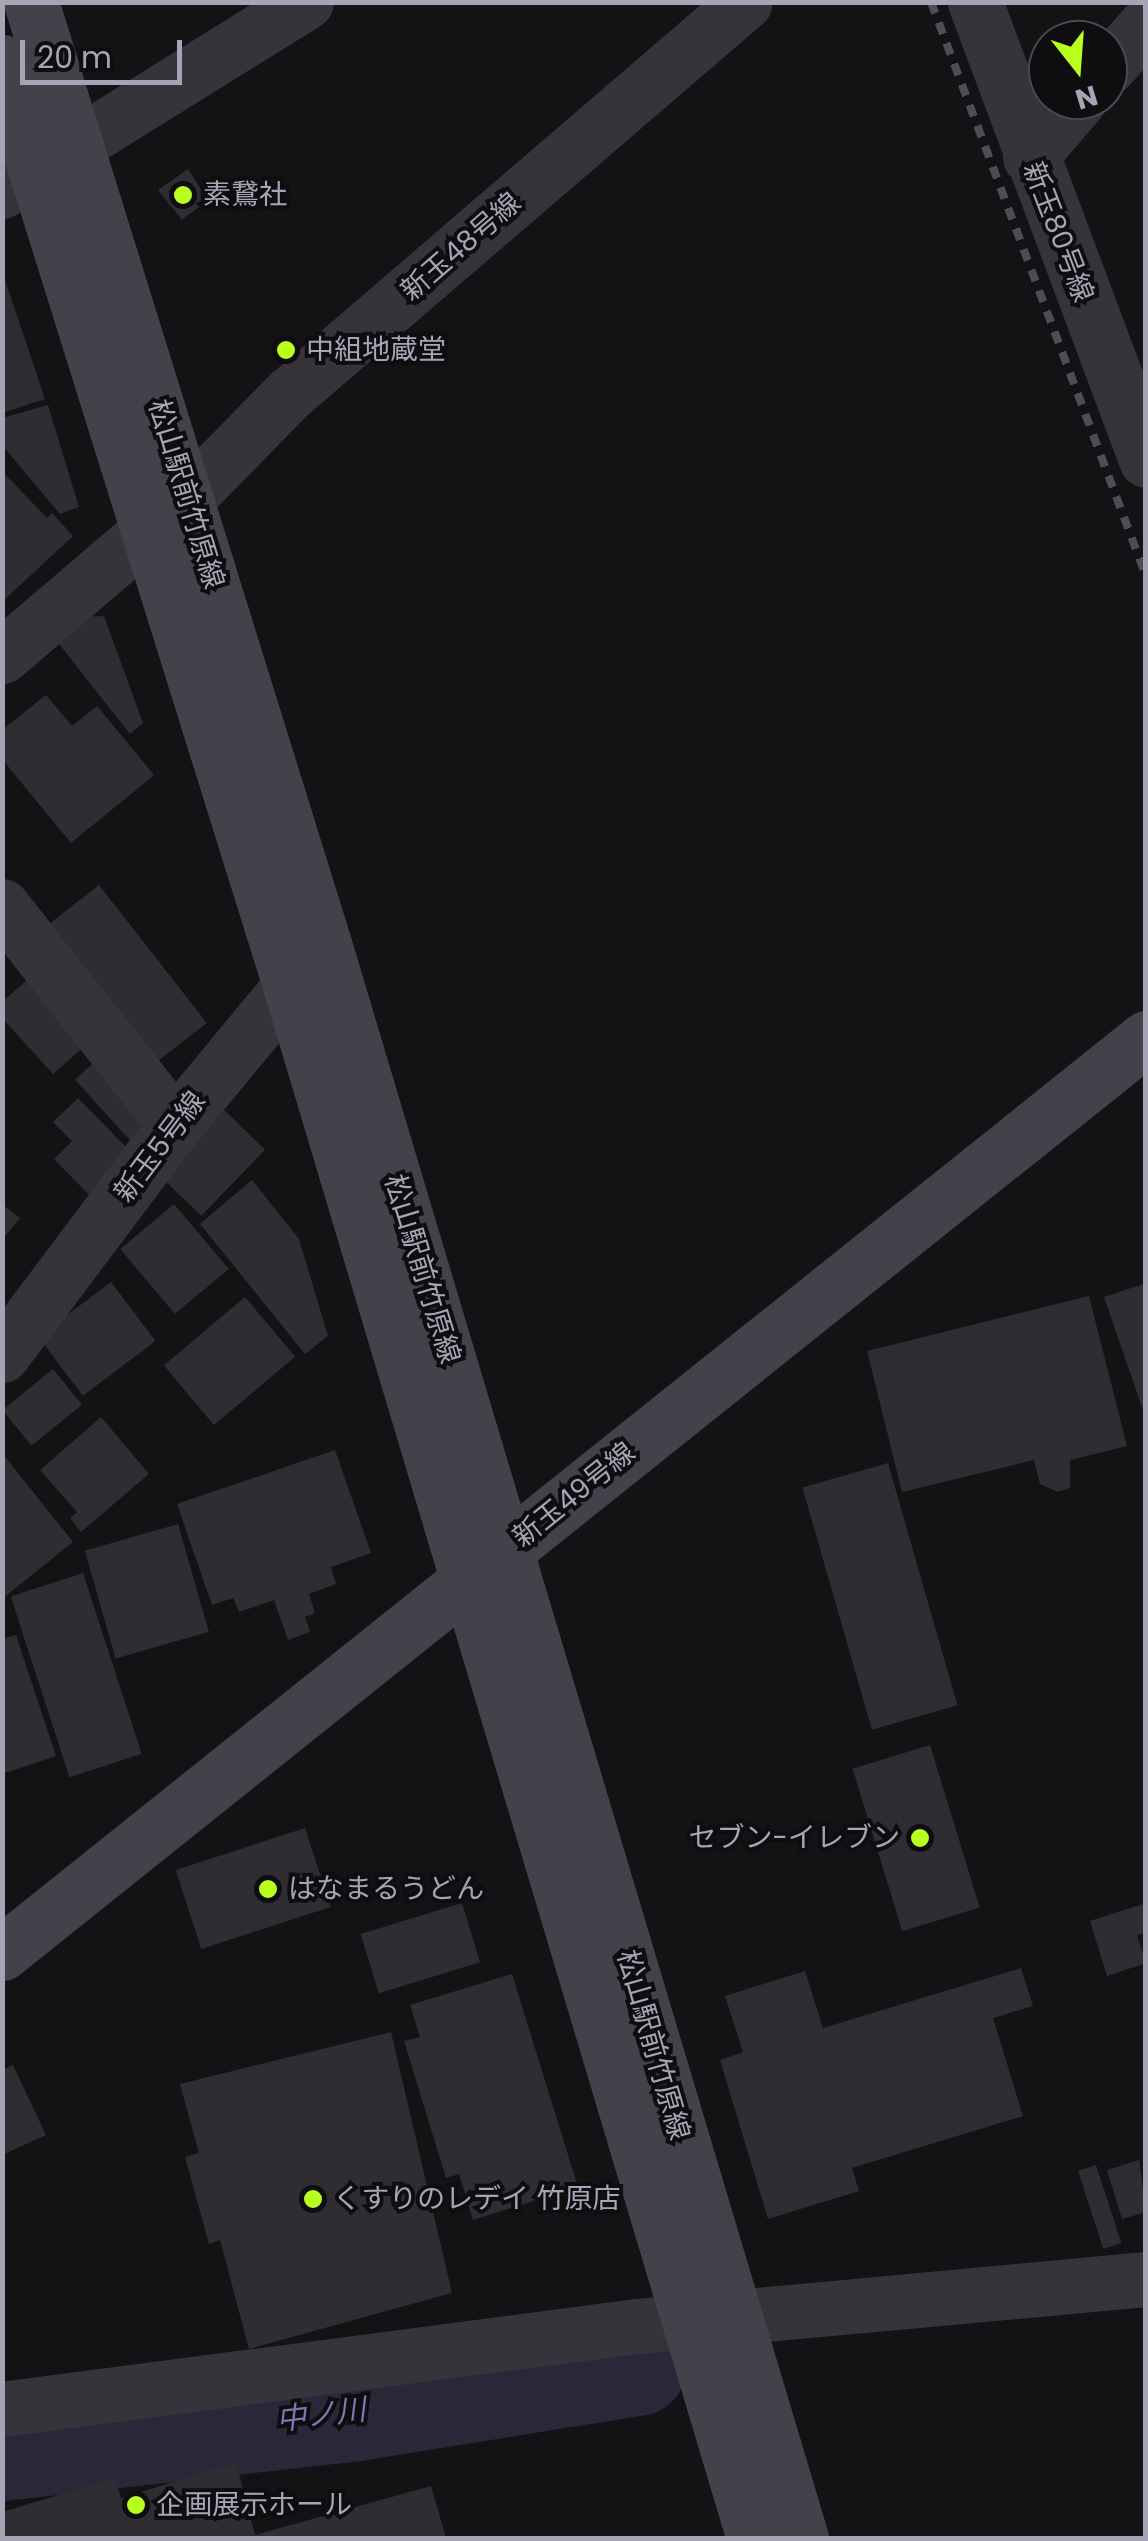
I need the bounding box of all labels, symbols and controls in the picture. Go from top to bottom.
scale bar [25,20,188,82]
north arrow [1028,20,1128,120]
text: 20 m [37,36,112,79]
text: N [1071,76,1102,119]
street label: 新玉80号線 [1016,157,1100,307]
place label: 素鵞社 [203,178,287,212]
marker: 素鵞社 [172,184,194,206]
street label: 新玉48号線 [394,186,528,308]
place label: 中組地蔵堂 [306,333,446,367]
marker: 中組地蔵堂 [275,339,297,361]
street label: 松山駅前竹原線 [141,395,231,593]
street label: 新玉5号線 [108,1085,212,1209]
street label: 松山駅前竹原線 [377,1170,467,1368]
street label: 新玉49号線 [506,1436,642,1554]
place label: セブン-イレブン [689,1821,900,1855]
marker: セブン-イレブン [909,1827,931,1849]
place label: はなまるうどん [288,1872,484,1906]
marker: はなまるうどん [257,1878,279,1900]
street label: 松山駅前竹原線 [610,1946,696,2144]
place label: くすりのレデイ 竹原店 [333,2182,620,2216]
marker: くすりのレデイ 竹原店 [302,2188,324,2210]
water label: 中ノ川 [274,2392,368,2438]
place label: 企画展示ホール [156,2488,352,2522]
marker: 企画展示ホール [125,2494,147,2516]

